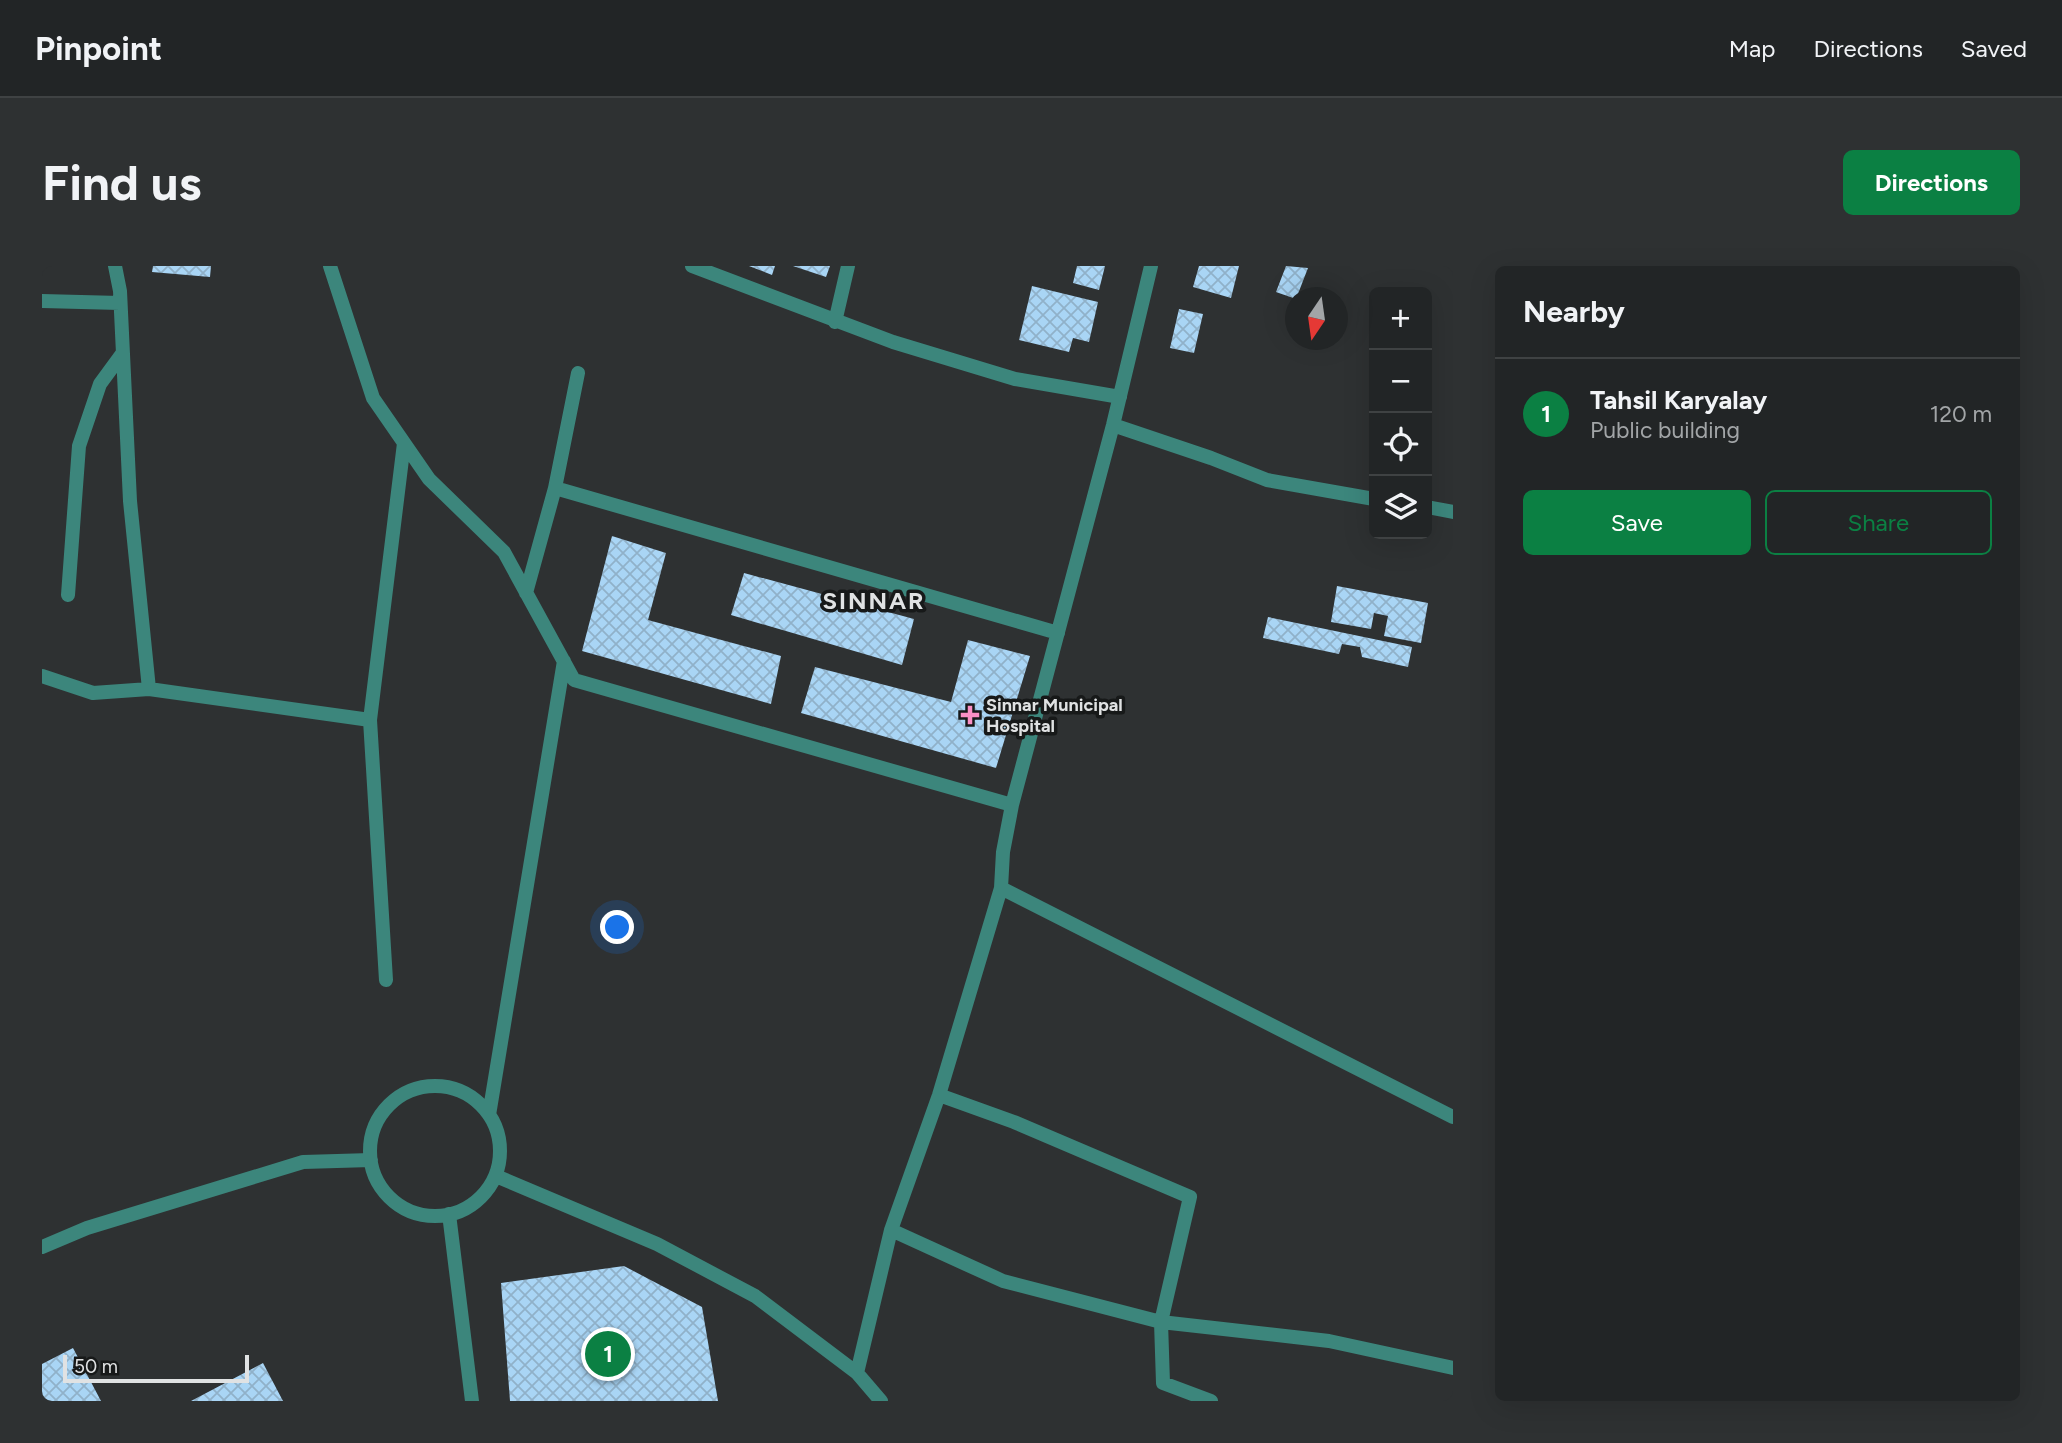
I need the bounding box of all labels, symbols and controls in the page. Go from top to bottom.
text: Pinpoint [35,29,162,68]
text: Map [1729,34,1775,63]
text: Directions [1813,34,1923,63]
text: Saved [1961,34,2027,63]
button: Directions [1843,150,2020,215]
text: Find us [42,153,201,212]
north arrow [1285,287,1348,350]
map controls [1369,287,1432,539]
button: + [1369,287,1432,350]
text: Nearby [1523,293,1625,330]
button: − [1369,350,1432,413]
text: Tahsil Karyalay [1590,384,1767,416]
text: 1 [1541,400,1551,428]
text: 120 m [1930,400,1992,428]
button: locate [1369,413,1432,476]
text: Public building [1590,416,1740,444]
button: layers [1369,476,1432,539]
button: Save [1523,490,1751,555]
button: Share [1765,490,1992,555]
district label: SINNAR [822,586,926,615]
place label: Sinnar Municipal Hospital [986,694,1123,737]
marker: Sinnar Municipal Hospital [960,705,980,725]
your location [600,910,634,944]
pin: 1 [585,1328,631,1380]
scale bar [63,1352,248,1384]
text: 50 m [74,1355,118,1378]

